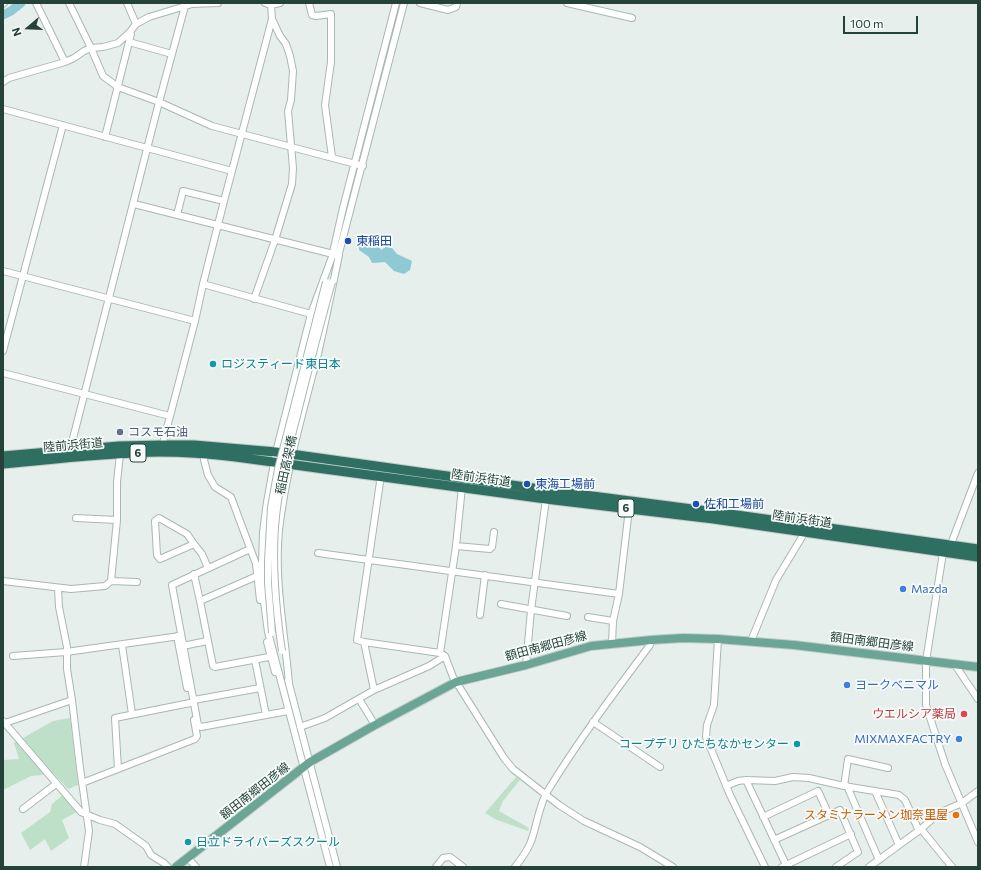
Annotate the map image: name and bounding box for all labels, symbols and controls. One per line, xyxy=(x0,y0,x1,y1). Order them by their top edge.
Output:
north arrow xyxy=(8,8,48,48)
scale bar xyxy=(845,8,920,34)
text: 100 m xyxy=(850,16,884,30)
text: N xyxy=(9,26,24,38)
place label: 東稲田 xyxy=(356,234,392,248)
marker: 東稲田 xyxy=(343,236,353,246)
place label: ロジスティード東日本 xyxy=(221,357,341,371)
marker: ロジスティード東日本 xyxy=(208,359,218,369)
place label: コスモ石油 xyxy=(128,425,188,439)
marker: コスモ石油 xyxy=(115,427,125,437)
street label: 稲田高架橋 xyxy=(273,434,299,496)
street label: 陸前浜街道 xyxy=(42,435,104,455)
road number: 6 xyxy=(130,444,146,462)
street label: 陸前浜街道 xyxy=(450,467,512,489)
place label: 東海工場前 xyxy=(535,477,595,491)
marker: 東海工場前 xyxy=(522,479,532,489)
place label: 佐和工場前 xyxy=(704,497,764,511)
road number: 6 xyxy=(618,499,634,517)
marker: 佐和工場前 xyxy=(691,499,701,509)
street label: 陸前浜街道 xyxy=(771,508,833,530)
place label: Mazda xyxy=(911,582,948,596)
marker: Mazda xyxy=(898,584,908,594)
street label: 額田南郷田彦線 xyxy=(504,628,588,664)
street label: 額田南郷田彦線 xyxy=(829,630,915,654)
place label: ヨークベニマル xyxy=(855,678,939,692)
marker: ヨークベニマル xyxy=(842,680,852,690)
place label: ウエルシア薬局 xyxy=(872,707,956,721)
marker: ウエルシア薬局 xyxy=(959,709,969,719)
place label: MIXMAXFACTRY xyxy=(854,732,951,746)
marker: MIXMAXFACTRY xyxy=(954,734,964,744)
place label: コープデリ ひたちなかセンター xyxy=(619,737,789,751)
marker: コープデリ ひたちなかセンター xyxy=(792,739,802,749)
street label: 額田南郷田彦線 xyxy=(217,759,293,823)
place label: スタミナラーメン珈奈里屋 xyxy=(804,808,948,822)
marker: スタミナラーメン珈奈里屋 xyxy=(951,810,961,820)
place label: 日立ドライバーズスクール xyxy=(196,835,340,849)
marker: 日立ドライバーズスクール xyxy=(183,837,193,847)

